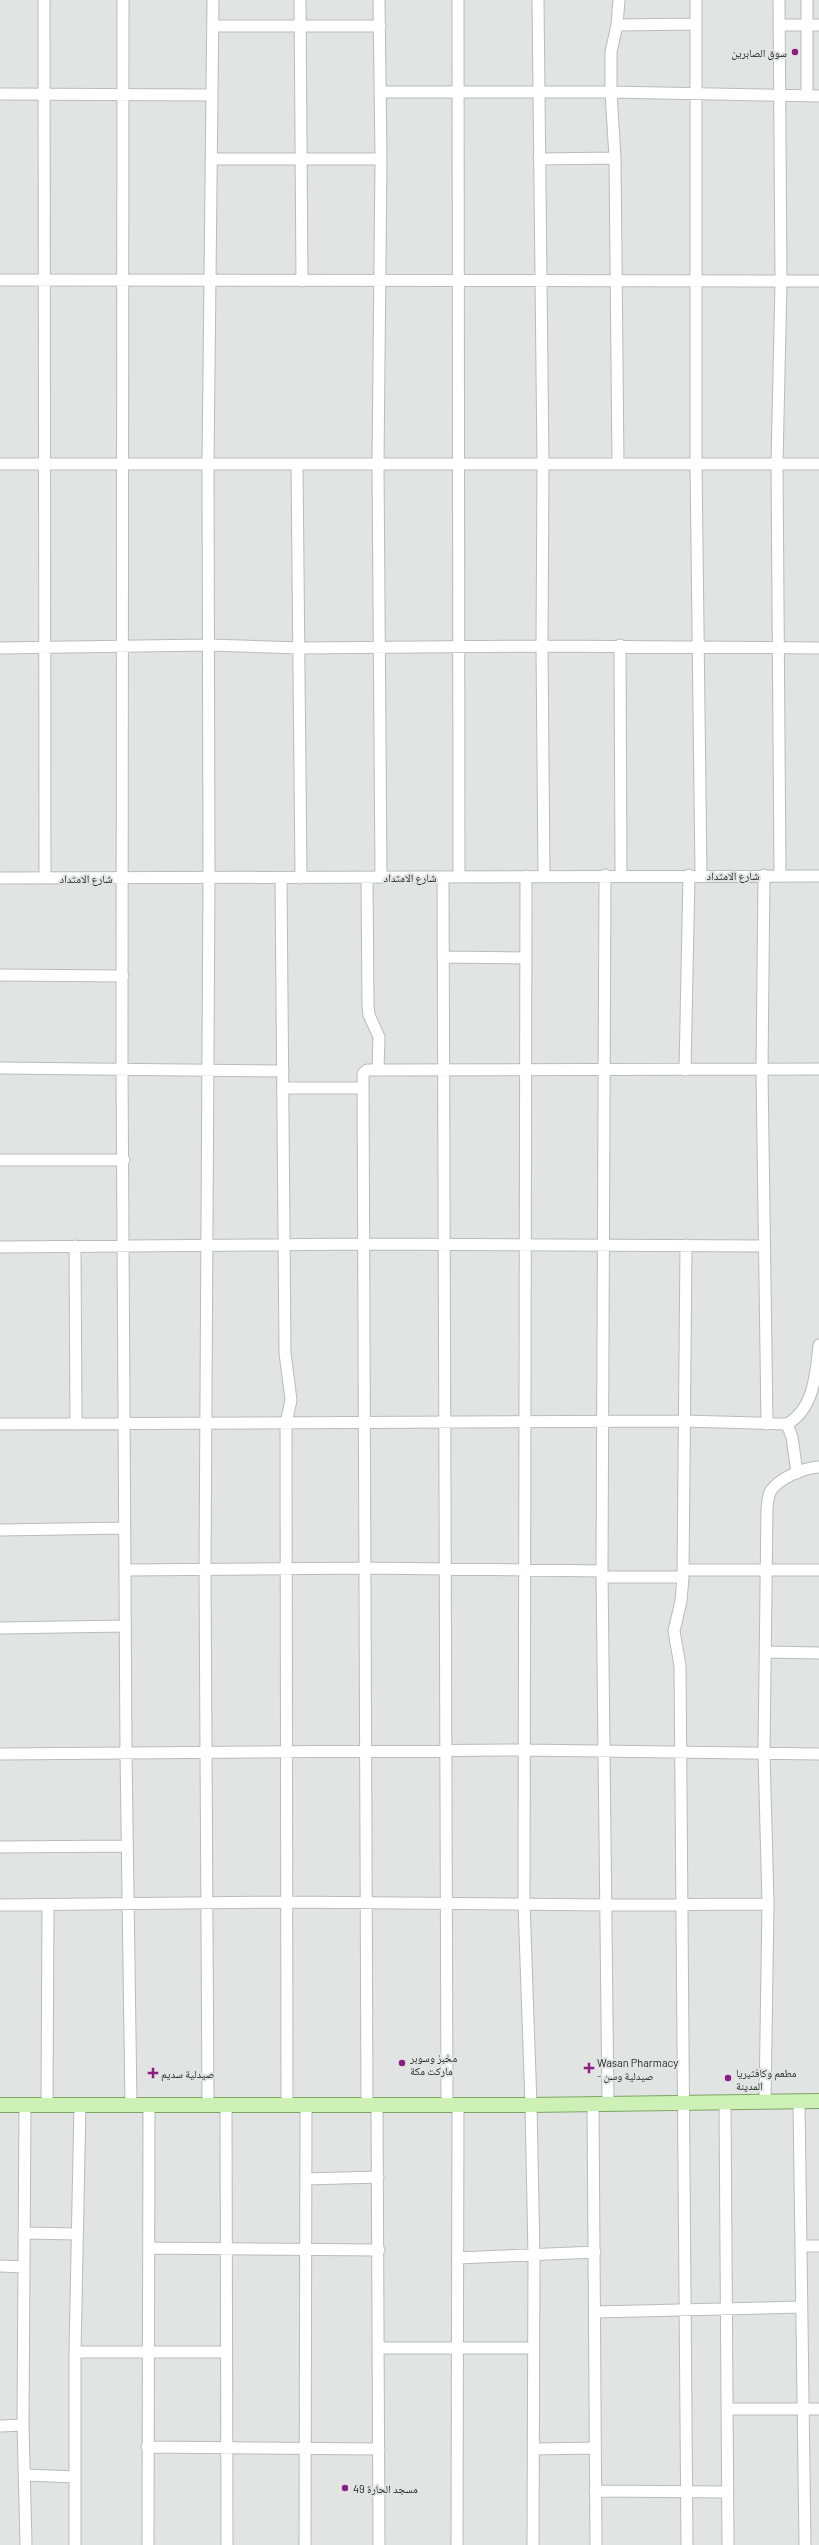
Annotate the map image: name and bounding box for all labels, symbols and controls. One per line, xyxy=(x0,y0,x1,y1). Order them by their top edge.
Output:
place label: سوق الصابرين xyxy=(731,46,787,60)
marker: سوق الصابرين xyxy=(790,47,800,57)
street label: شارع الامتداد xyxy=(707,869,759,883)
street label: شارع الامتداد xyxy=(384,871,436,885)
street label: شارع الامتداد xyxy=(60,872,112,886)
place label: مخبز وسوبر ماركت مكة xyxy=(409,2051,457,2077)
place label: Wasan Pharmacy - صيدلية وسن xyxy=(597,2056,678,2083)
marker: مخبز وسوبر ماركت مكة xyxy=(397,2058,407,2068)
marker: Wasan Pharmacy - صيدلية وسن xyxy=(584,2063,594,2073)
place label: مطعم وكافتيريا المدينة xyxy=(736,2066,797,2092)
place label: صيدلية سديم xyxy=(161,2067,214,2082)
marker: صيدلية سديم xyxy=(148,2068,158,2078)
marker: مطعم وكافتيريا المدينة xyxy=(723,2073,733,2083)
place label: مسجد الحارة 49 xyxy=(353,2482,418,2495)
marker: مسجد الحارة 49 xyxy=(340,2483,350,2493)

